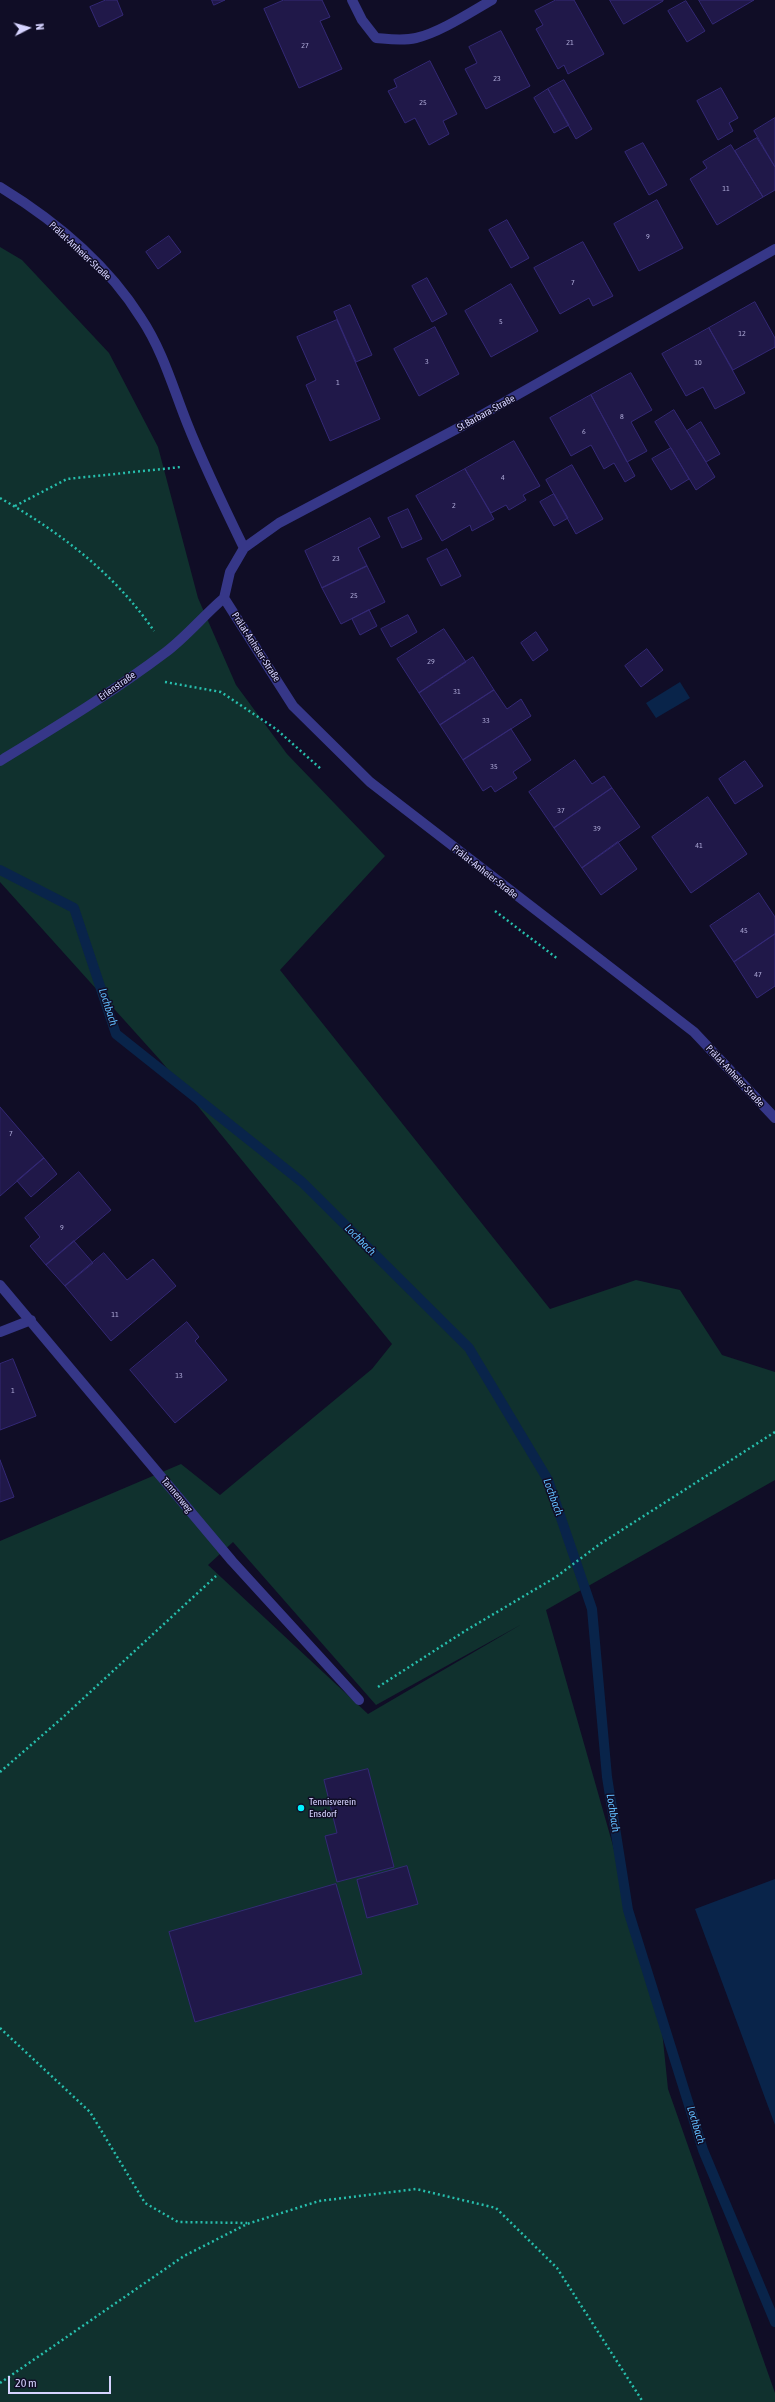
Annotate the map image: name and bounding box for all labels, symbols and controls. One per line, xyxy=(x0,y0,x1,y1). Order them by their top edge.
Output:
north arrow xyxy=(8,8,48,48)
text: N xyxy=(34,23,46,31)
house number: 21 xyxy=(566,37,574,47)
house number: 27 xyxy=(301,40,309,50)
house number: 23 xyxy=(493,73,501,83)
house number: 25 xyxy=(419,97,427,107)
house number: 11 xyxy=(722,183,730,193)
street label: Prälat-Anheier-Straße xyxy=(47,219,113,283)
house number: 9 xyxy=(646,231,650,241)
house number: 7 xyxy=(571,277,575,287)
house number: 5 xyxy=(499,316,503,326)
house number: 12 xyxy=(738,328,746,338)
house number: 3 xyxy=(425,356,429,366)
house number: 10 xyxy=(694,357,702,367)
house number: 1 xyxy=(336,377,340,387)
street label: St.Barbara-Straße xyxy=(455,392,517,434)
house number: 8 xyxy=(620,411,624,421)
house number: 6 xyxy=(582,426,586,436)
house number: 4 xyxy=(501,472,505,482)
house number: 2 xyxy=(452,500,456,510)
house number: 23 xyxy=(332,553,340,563)
house number: 25 xyxy=(350,590,358,600)
street label: Prälat-Anheier-Straße xyxy=(229,610,283,684)
house number: 29 xyxy=(427,656,435,666)
street label: Erlenstraße xyxy=(96,669,138,703)
house number: 31 xyxy=(453,686,461,696)
house number: 33 xyxy=(482,715,490,725)
house number: 35 xyxy=(490,761,498,771)
house number: 37 xyxy=(557,805,565,815)
house number: 39 xyxy=(593,823,601,833)
house number: 41 xyxy=(695,840,703,850)
street label: Prälat-Anheier-Straße xyxy=(450,843,520,901)
house number: 45 xyxy=(740,925,748,935)
house number: 47 xyxy=(754,969,762,979)
water label: Lochbach xyxy=(96,987,120,1027)
street label: Prälat-Anheier-Straße xyxy=(703,1043,767,1109)
house number: 7 xyxy=(9,1128,13,1138)
house number: 9 xyxy=(60,1222,64,1232)
water label: Lochbach xyxy=(342,1222,378,1258)
house number: 11 xyxy=(111,1309,119,1319)
house number: 13 xyxy=(175,1370,183,1380)
house number: 1 xyxy=(11,1385,15,1395)
street label: Tannenweg xyxy=(159,1475,195,1515)
water label: Lochbach xyxy=(540,1477,566,1517)
water label: Lochbach xyxy=(603,1793,623,1833)
place label: Tennisverein Ensdorf xyxy=(309,1796,356,1820)
marker: Tennisverein Ensdorf xyxy=(296,1803,306,1813)
water label: Lochbach xyxy=(684,2105,708,2145)
scale bar xyxy=(10,2368,113,2394)
text: 20 m xyxy=(15,2376,37,2390)

